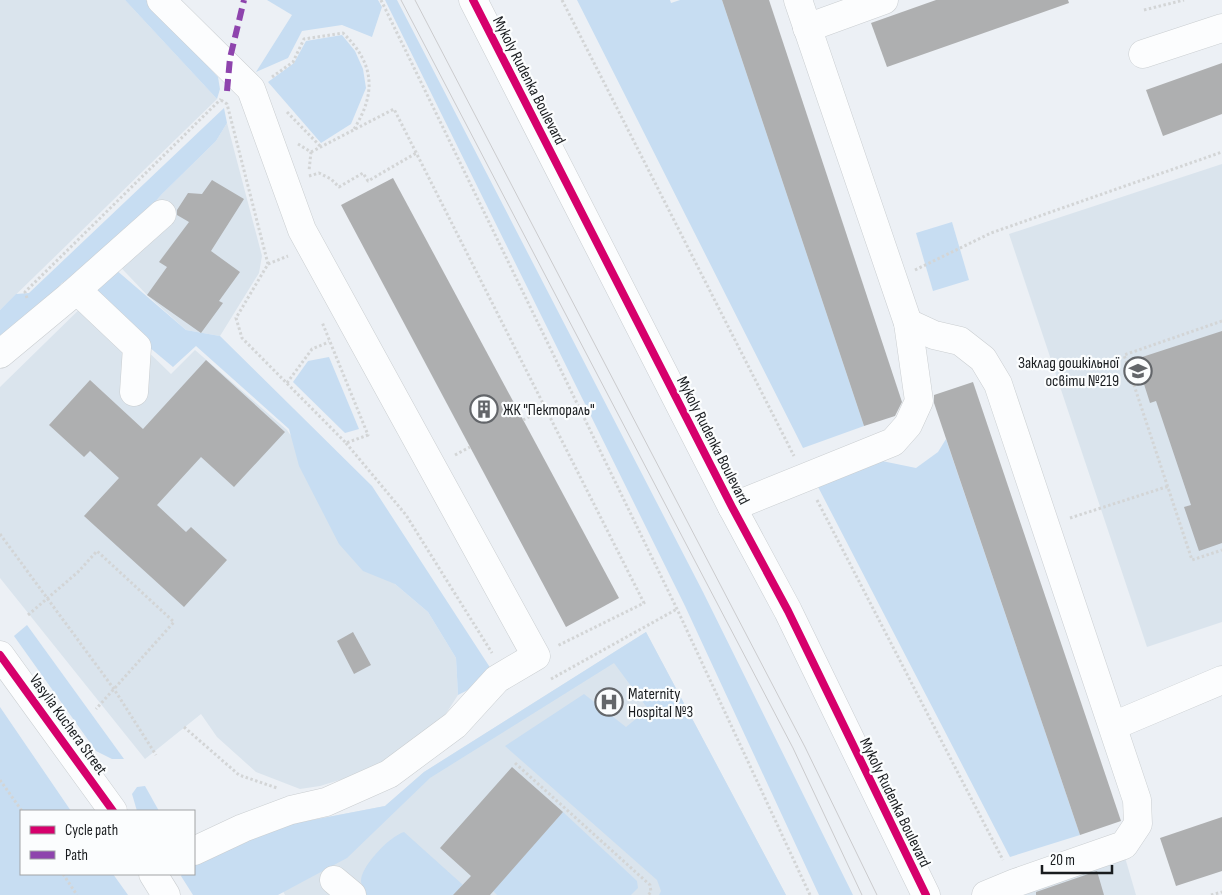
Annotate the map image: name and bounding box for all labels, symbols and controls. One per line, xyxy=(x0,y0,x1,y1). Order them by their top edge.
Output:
street label: Mykoly Rudenka Boulevard xyxy=(488,13,569,148)
place label: Заклад дошкільної освіти №219 xyxy=(1018,354,1120,391)
school or university icon: Заклад дошкільної освіти №219 xyxy=(1123,356,1153,386)
street label: Mykoly Rudenka Boulevard xyxy=(672,373,753,508)
building icon: ЖК "Пектораль" xyxy=(469,394,499,424)
place label: ЖК "Пектораль" xyxy=(503,401,595,420)
street label: Vasylia Kuchera Street xyxy=(25,671,111,779)
place label: Maternity Hospital №3 xyxy=(628,685,693,722)
hospital icon: Maternity Hospital №3 xyxy=(594,687,624,717)
street label: Mykoly Rudenka Boulevard xyxy=(855,735,934,870)
legend xyxy=(20,810,195,875)
text: Cycle path xyxy=(65,821,118,840)
scale bar xyxy=(1042,842,1112,874)
text: Path xyxy=(65,846,88,865)
text: 20 m xyxy=(1050,851,1075,870)

